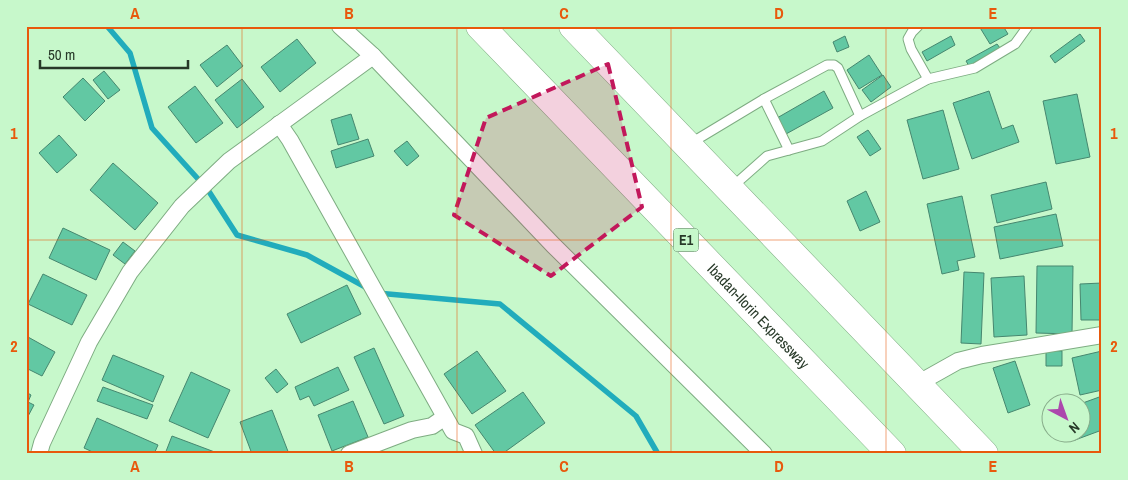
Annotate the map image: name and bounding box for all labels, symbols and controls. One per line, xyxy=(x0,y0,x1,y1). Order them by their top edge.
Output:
text: A xyxy=(130,2,140,24)
text: B xyxy=(344,2,354,24)
text: C xyxy=(559,2,569,24)
text: D xyxy=(774,2,784,24)
text: E xyxy=(989,2,998,24)
scale bar xyxy=(40,38,188,70)
text: 50 m xyxy=(48,44,75,65)
text: 1 xyxy=(10,122,18,144)
text: 1 xyxy=(1110,122,1118,144)
road number: E1 xyxy=(674,228,698,252)
street label: Ibadan-Ilorin Expressway xyxy=(703,258,815,374)
text: 2 xyxy=(10,335,18,357)
text: 2 xyxy=(1110,335,1118,357)
north arrow xyxy=(1040,392,1090,442)
text: N xyxy=(1065,418,1084,437)
text: A xyxy=(130,455,140,477)
text: B xyxy=(344,455,354,477)
text: C xyxy=(559,455,569,477)
text: D xyxy=(774,455,784,477)
text: E xyxy=(989,455,998,477)

